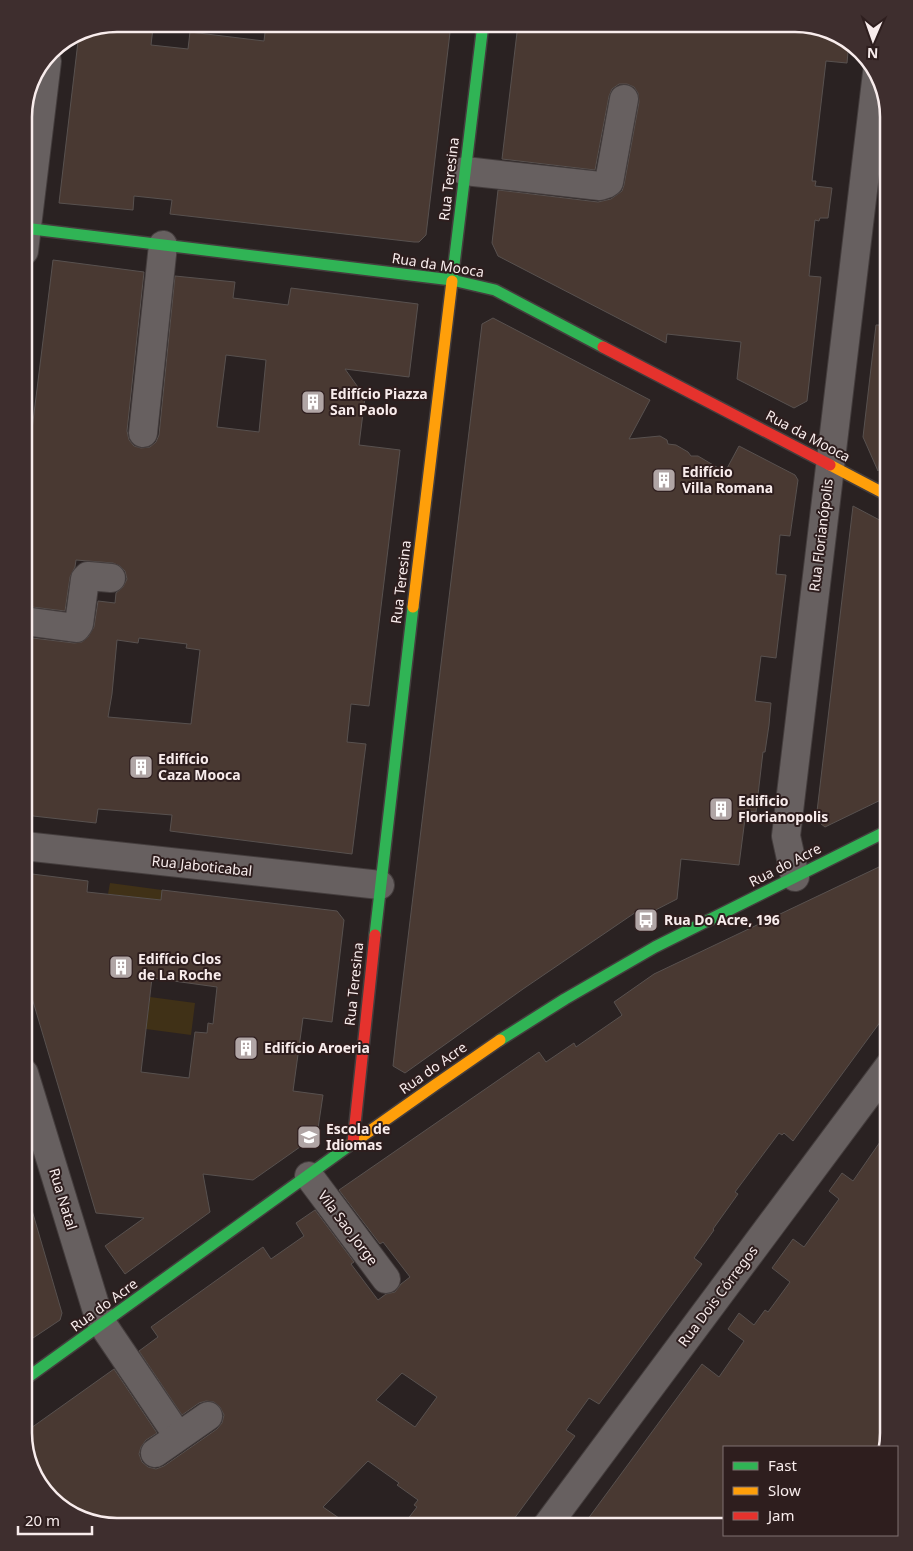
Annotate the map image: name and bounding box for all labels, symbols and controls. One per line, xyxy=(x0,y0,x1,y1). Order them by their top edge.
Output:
north arrow xyxy=(848,15,898,65)
text: N xyxy=(867,44,879,63)
street label: Rua Teresina xyxy=(434,136,463,222)
street label: Rua da Mooca xyxy=(391,248,486,281)
place label: Edifício Piazza San Paolo xyxy=(330,384,428,419)
building icon: Edifício Piazza San Paolo xyxy=(300,389,326,415)
street label: Rua da Mooca xyxy=(763,405,854,466)
place label: Edifício Villa Romana xyxy=(682,462,773,497)
building icon: Edifício Villa Romana xyxy=(651,467,677,493)
street label: Rua Florianópolis xyxy=(804,477,837,592)
street label: Rua Teresina xyxy=(386,539,415,625)
place label: Edifício Caza Mooca xyxy=(158,749,241,784)
building icon: Edifício Caza Mooca xyxy=(128,754,154,780)
place label: Edificio Florianopolis xyxy=(738,791,828,826)
building icon: Edificio Florianopolis xyxy=(708,796,734,822)
street label: Rua do Acre xyxy=(745,838,824,891)
street label: Rua Jaboticabal xyxy=(151,851,253,880)
bus stop icon: Rua Do Acre, 196 xyxy=(633,907,659,933)
place label: Rua Do Acre, 196 xyxy=(664,910,780,929)
street label: Rua Teresina xyxy=(340,941,367,1027)
place label: Edifício Clos de La Roche xyxy=(138,949,221,984)
building icon: Edifício Clos de La Roche xyxy=(108,954,134,980)
building icon: Edifício Aroeria xyxy=(233,1035,259,1061)
street label: Rua do Acre xyxy=(395,1037,470,1098)
place label: Edifício Aroeria xyxy=(264,1038,370,1057)
place label: Escola de Idiomas xyxy=(326,1119,390,1154)
school or university icon: Escola de Idiomas xyxy=(296,1124,322,1150)
street label: Rua Natal xyxy=(45,1166,82,1232)
street label: Vila Sao Jorge xyxy=(314,1186,383,1269)
street label: Rua Dois Córregos xyxy=(673,1241,762,1350)
street label: Rua do Acre xyxy=(66,1274,141,1335)
legend xyxy=(723,1446,898,1536)
text: Fast xyxy=(768,1455,797,1475)
text: Slow xyxy=(768,1480,801,1500)
scale bar xyxy=(18,1504,91,1536)
text: Jam xyxy=(766,1505,795,1525)
text: 20 m xyxy=(25,1510,60,1530)

